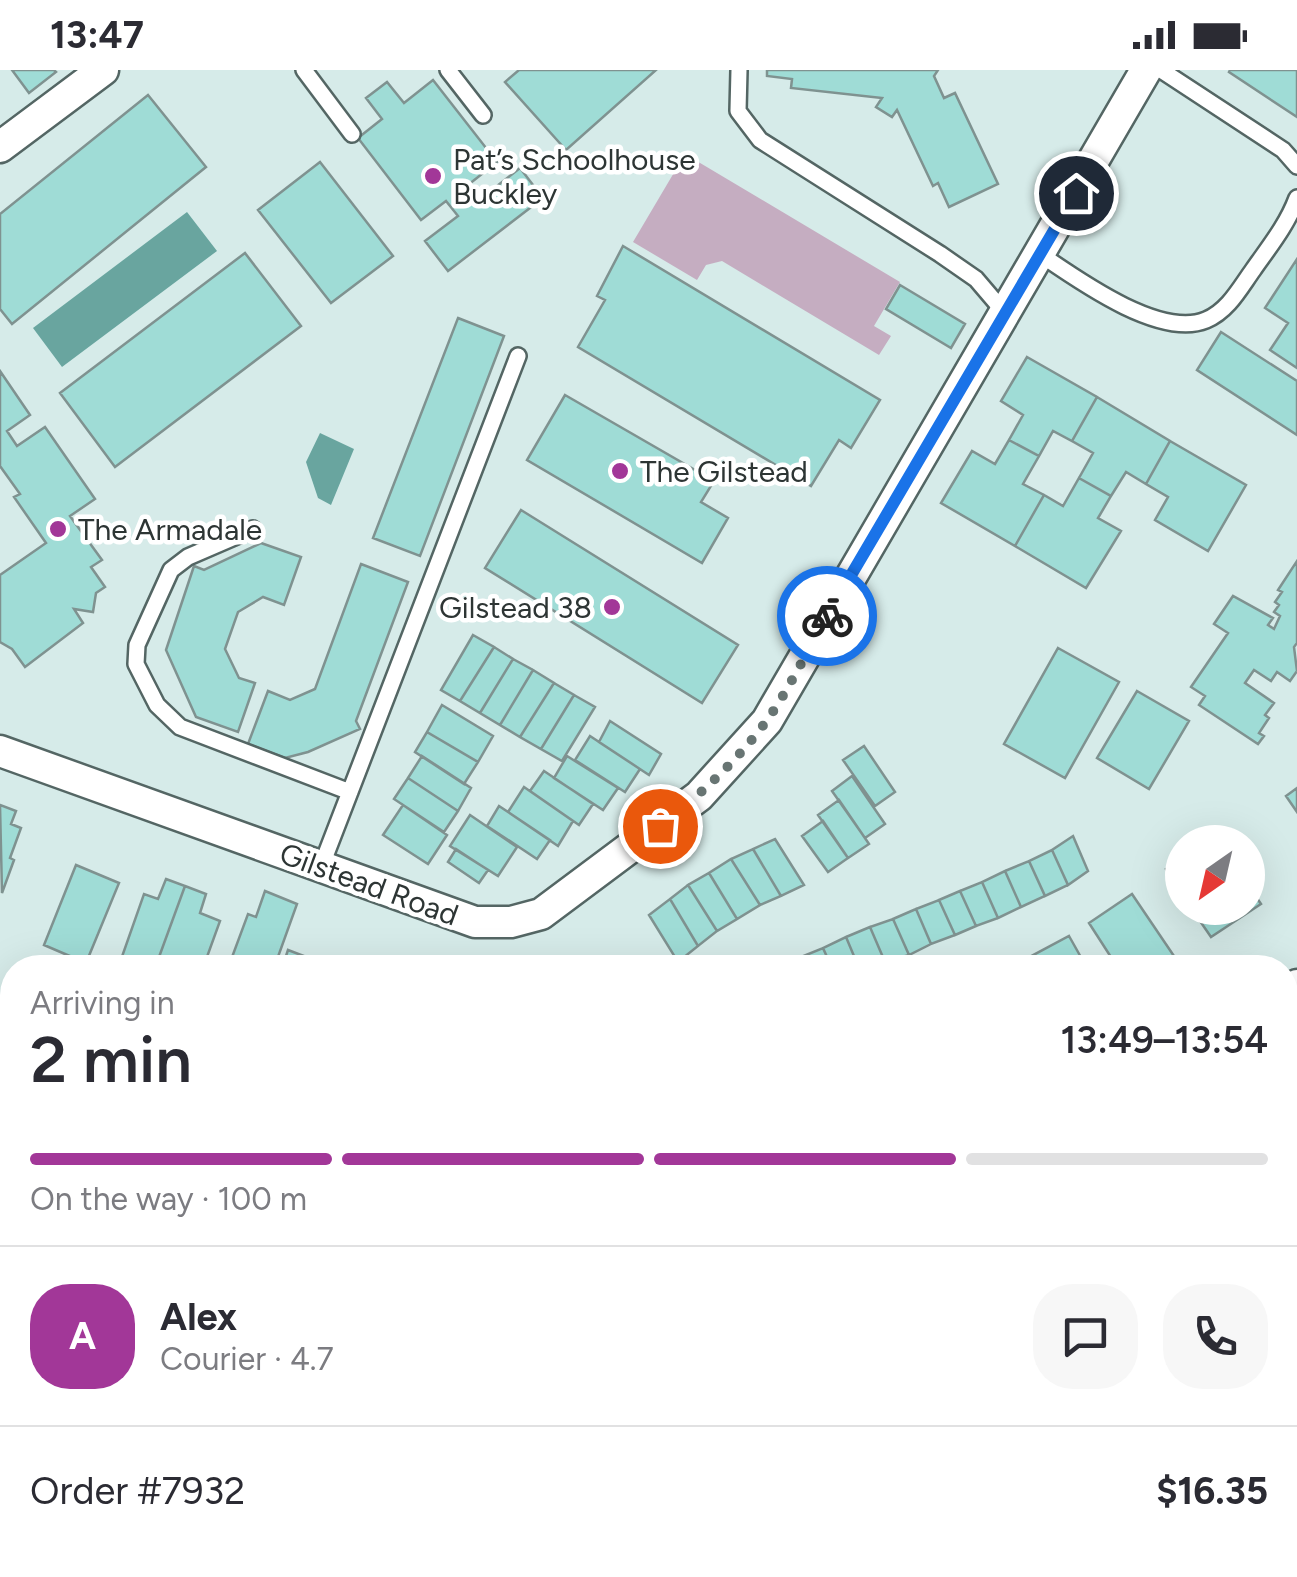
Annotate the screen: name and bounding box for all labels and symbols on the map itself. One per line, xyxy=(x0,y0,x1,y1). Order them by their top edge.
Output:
place label: Pat’s Schoolhouse Buckley xyxy=(453,141,696,212)
pin xyxy=(1034,151,1119,236)
marker: Pat’s Schoolhouse Buckley xyxy=(422,165,444,187)
place label: The Gilstead xyxy=(640,453,808,490)
marker: The Gilstead xyxy=(609,460,631,482)
place label: The Armadale xyxy=(78,511,262,548)
marker: The Armadale xyxy=(47,518,69,540)
courier xyxy=(777,566,877,666)
place label: Gilstead 38 xyxy=(439,589,592,626)
marker: Gilstead 38 xyxy=(601,596,623,618)
pin xyxy=(618,784,703,869)
north arrow xyxy=(1165,825,1265,925)
street label: Gilstead Road xyxy=(275,835,463,933)

